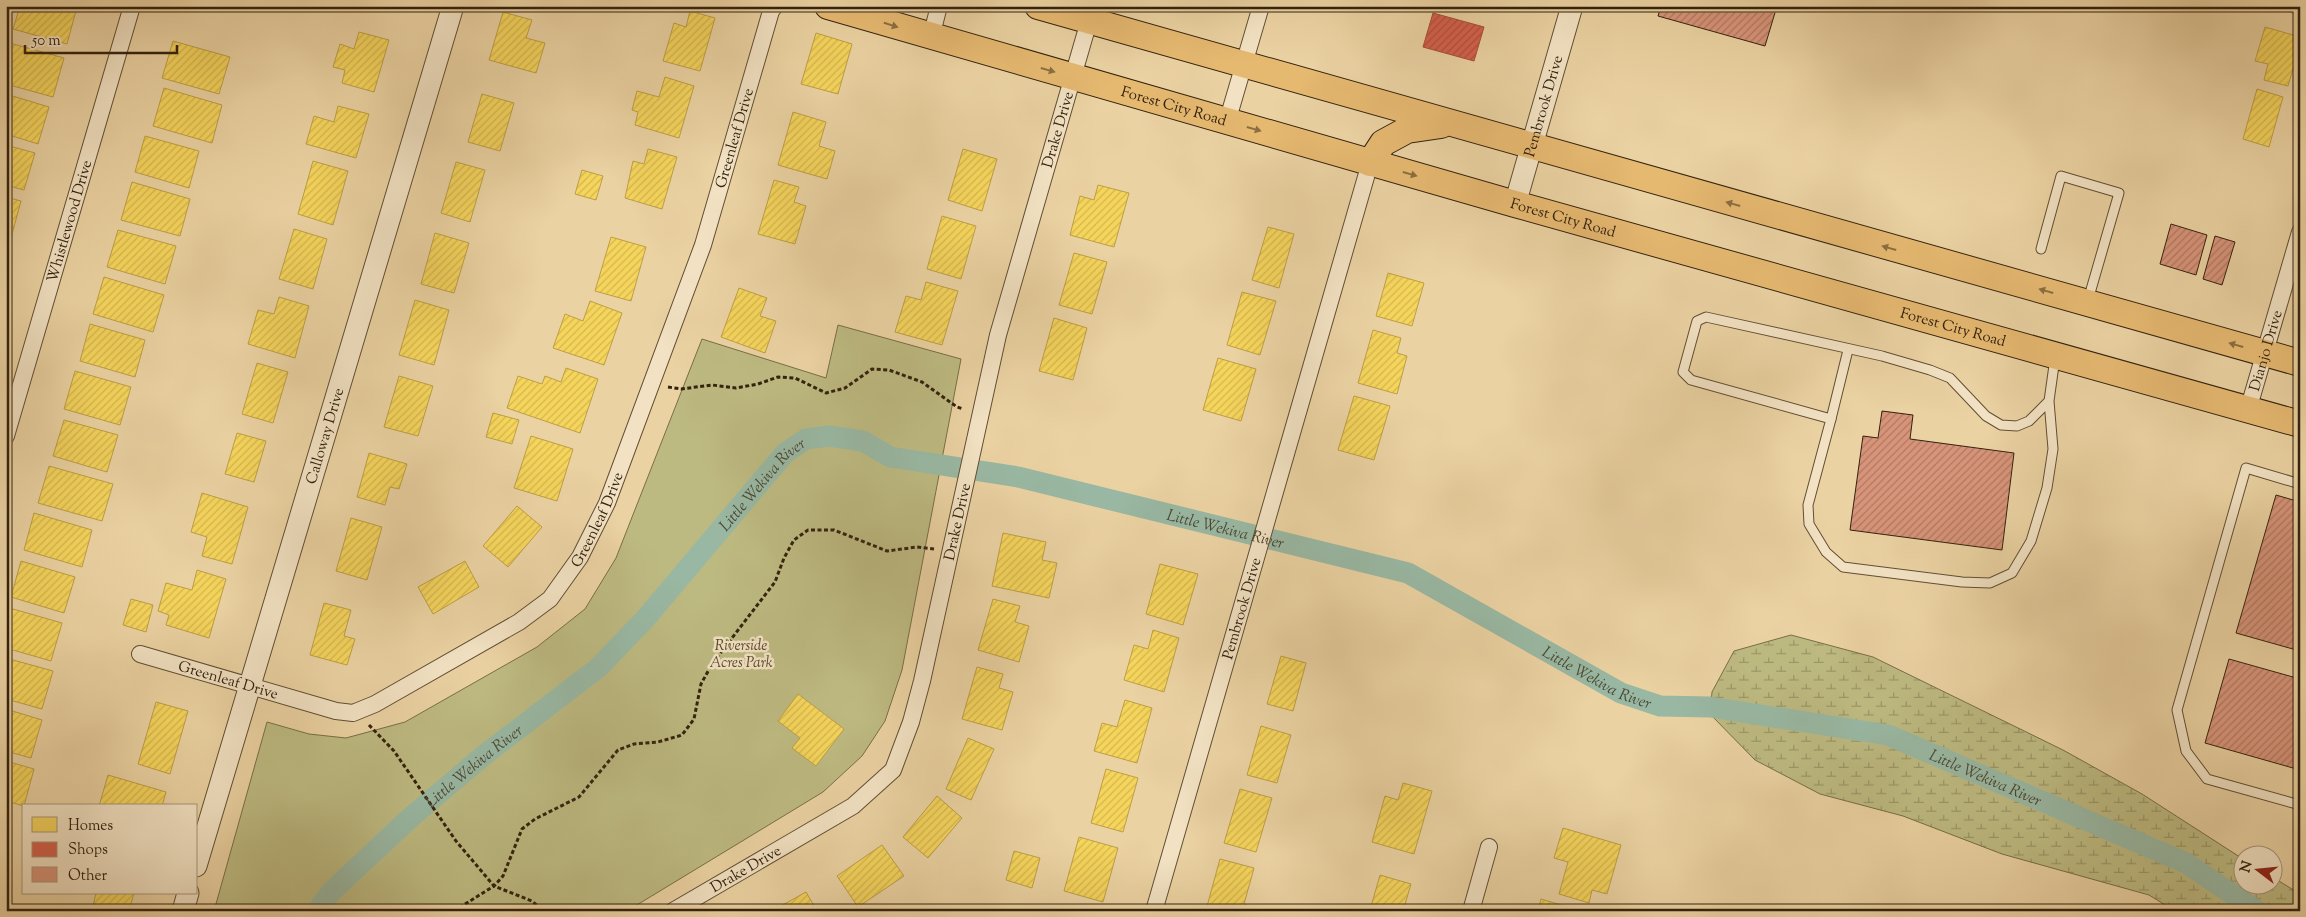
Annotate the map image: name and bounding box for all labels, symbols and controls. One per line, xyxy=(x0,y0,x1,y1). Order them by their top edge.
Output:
scale bar xyxy=(25,22,178,54)
one-way arrow xyxy=(884,22,899,30)
text: 50 m xyxy=(31,31,61,52)
street label: Pembrook Drive xyxy=(1520,53,1569,160)
one-way arrow xyxy=(1040,67,1055,75)
street label: Forest City Road xyxy=(1118,82,1229,132)
street label: Greenleaf Drive xyxy=(711,86,760,191)
street label: Drake Drive xyxy=(1038,89,1080,171)
one-way arrow xyxy=(1247,126,1262,134)
street label: Whistlewood Drive xyxy=(43,158,98,285)
one-way arrow xyxy=(1403,171,1418,179)
street label: Forest City Road xyxy=(1507,194,1619,244)
one-way arrow xyxy=(1725,199,1740,207)
one-way arrow xyxy=(1882,243,1897,251)
one-way arrow xyxy=(2038,287,2053,295)
street label: Forest City Road xyxy=(1897,303,2008,353)
street label: Dianjo Drive xyxy=(2245,308,2289,394)
one-way arrow xyxy=(2228,340,2243,348)
street label: Calloway Drive xyxy=(302,386,350,487)
water label: Little Wekiva River xyxy=(714,433,811,537)
street label: Greenleaf Drive xyxy=(567,470,630,573)
street label: Drake Drive xyxy=(940,481,977,563)
water label: Little Wekiva River xyxy=(1164,505,1287,556)
street label: Pembrook Drive xyxy=(1218,556,1267,662)
park label: Riverside Acres Park xyxy=(710,636,773,674)
water label: Little Wekiva River xyxy=(1537,642,1654,716)
street label: Greenleaf Drive xyxy=(175,657,280,706)
water label: Little Wekiva River xyxy=(421,720,529,814)
water label: Little Wekiva River xyxy=(1925,745,2045,814)
legend xyxy=(22,804,198,894)
text: Homes xyxy=(68,816,113,837)
text: Shops xyxy=(68,840,108,861)
street label: Drake Drive xyxy=(707,841,786,899)
north arrow xyxy=(2234,844,2284,894)
text: N xyxy=(2236,859,2259,875)
text: Other xyxy=(68,866,108,887)

